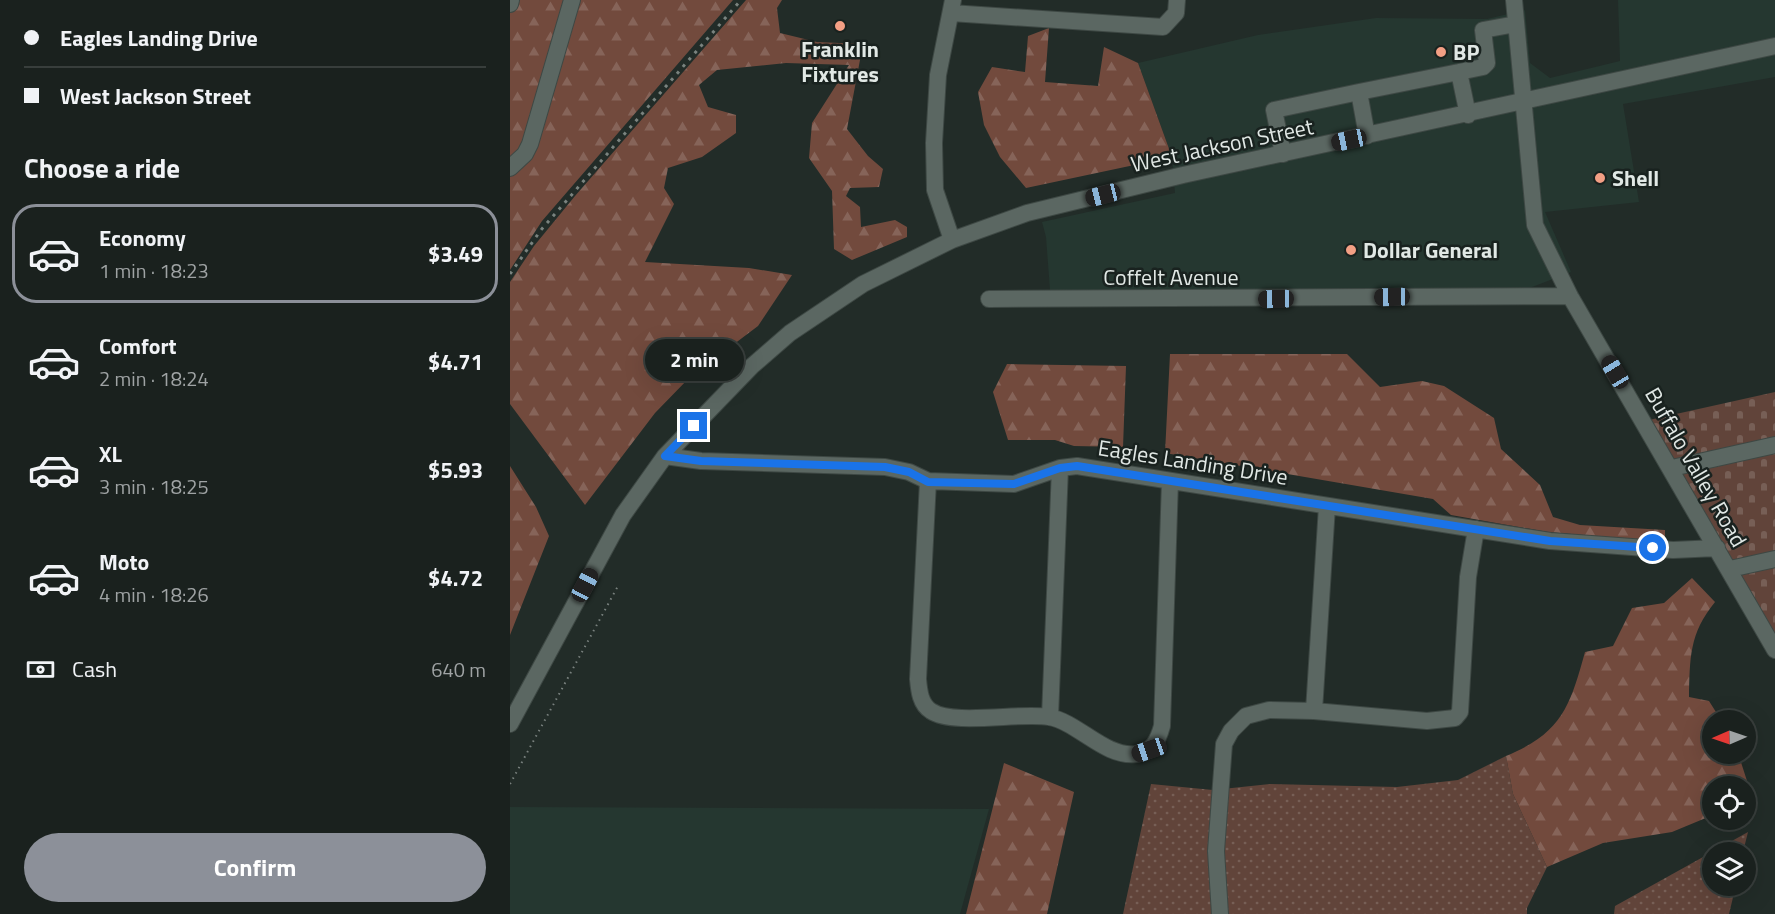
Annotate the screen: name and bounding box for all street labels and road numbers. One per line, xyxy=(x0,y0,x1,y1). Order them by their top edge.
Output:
street label: West Jackson Street xyxy=(1128,109,1317,181)
street label: Coffelt Avenue xyxy=(1103,260,1239,294)
street label: Buffalo Valley Road xyxy=(1636,381,1756,553)
street label: Eagles Landing Drive xyxy=(1096,430,1290,494)

